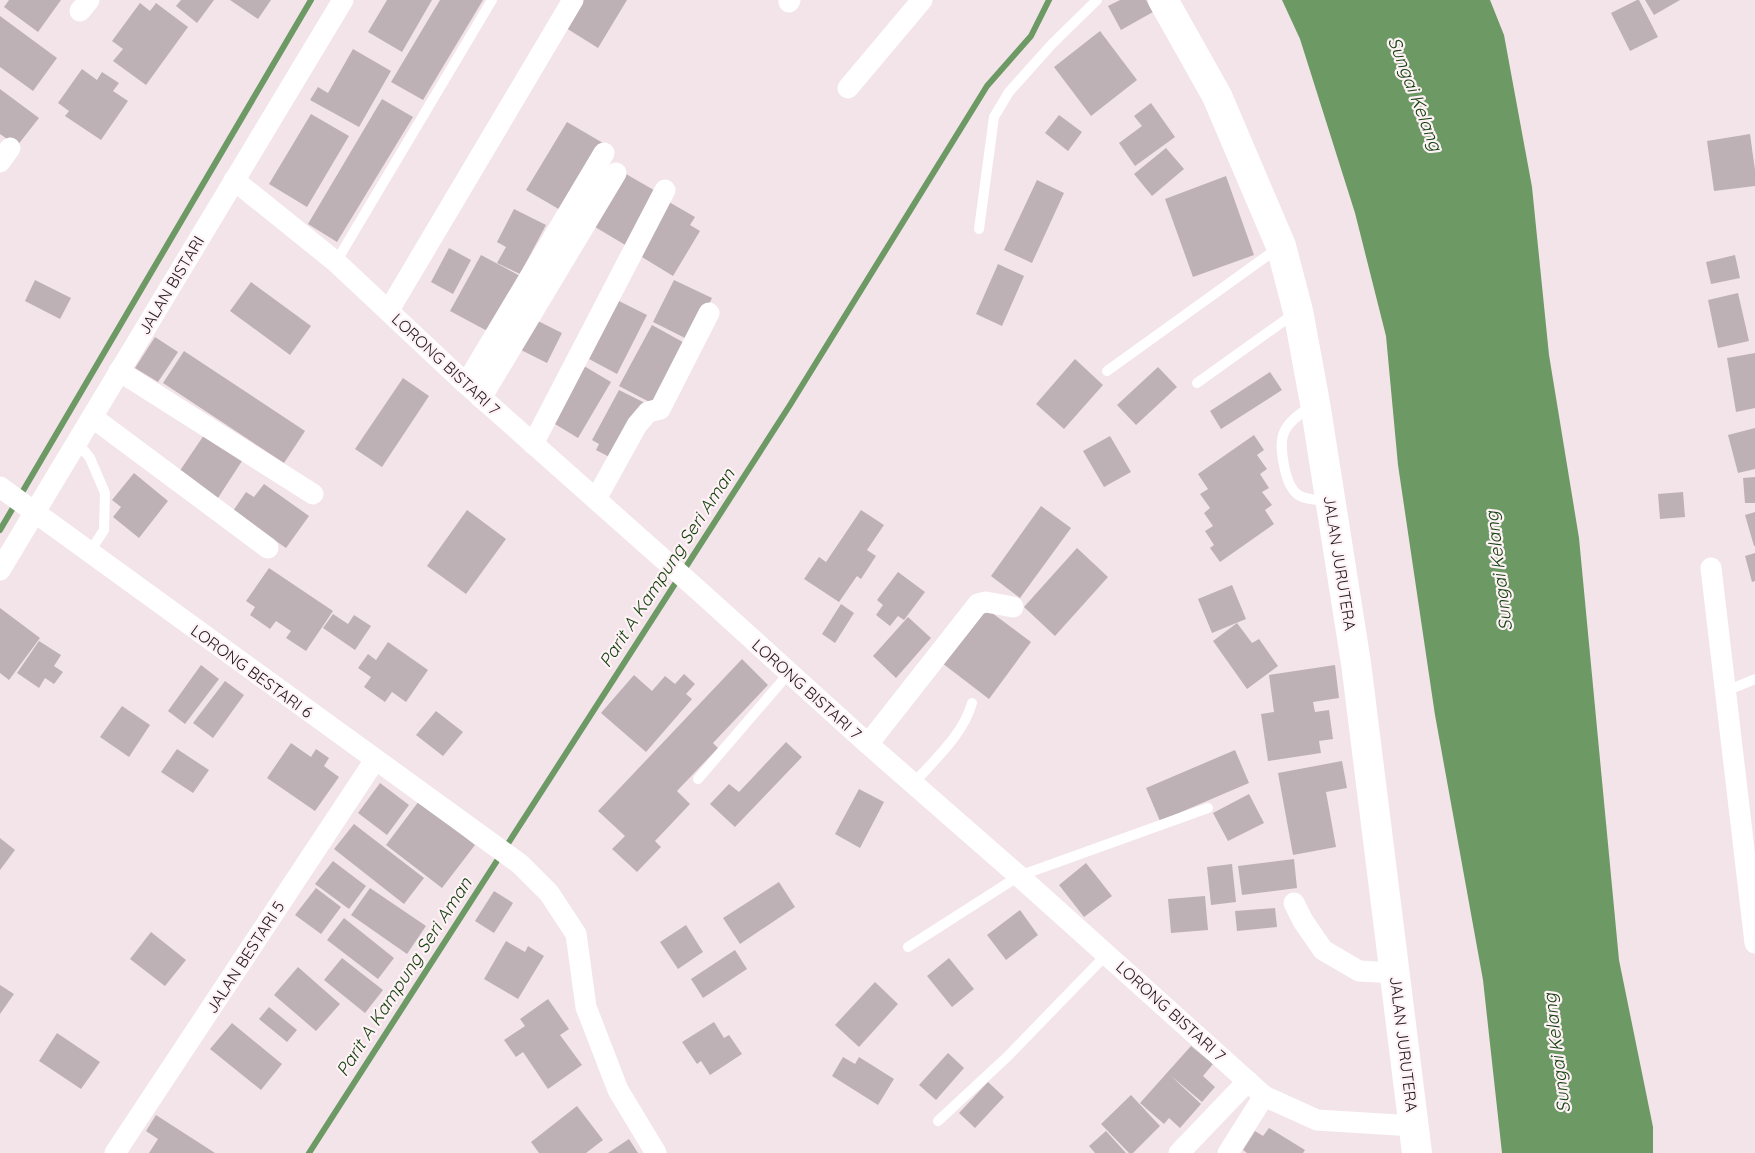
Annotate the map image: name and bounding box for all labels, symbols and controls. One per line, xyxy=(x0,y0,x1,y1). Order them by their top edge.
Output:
water label: Sungai Kelang xyxy=(1383,34,1448,156)
street label: JALAN BISTARI xyxy=(134,232,208,338)
street label: LORONG BISTARI 7 xyxy=(388,309,504,419)
water label: Parit A Kampung Seri Aman xyxy=(594,463,740,671)
street label: JALAN JURUTERA xyxy=(1319,494,1361,632)
water label: Sungai Kelang xyxy=(1480,508,1517,632)
street label: LORONG BESTARI 6 xyxy=(187,620,317,722)
street label: LORONG BISTARI 7 xyxy=(748,635,866,743)
water label: Parit A Kampung Seri Aman xyxy=(331,872,477,1080)
street label: JALAN BESTARI 5 xyxy=(201,897,289,1017)
street label: LORONG BISTARI 7 xyxy=(1112,957,1230,1065)
street label: JALAN JURUTERA xyxy=(1386,975,1422,1113)
water label: Sungai Kelang xyxy=(1538,990,1575,1114)

